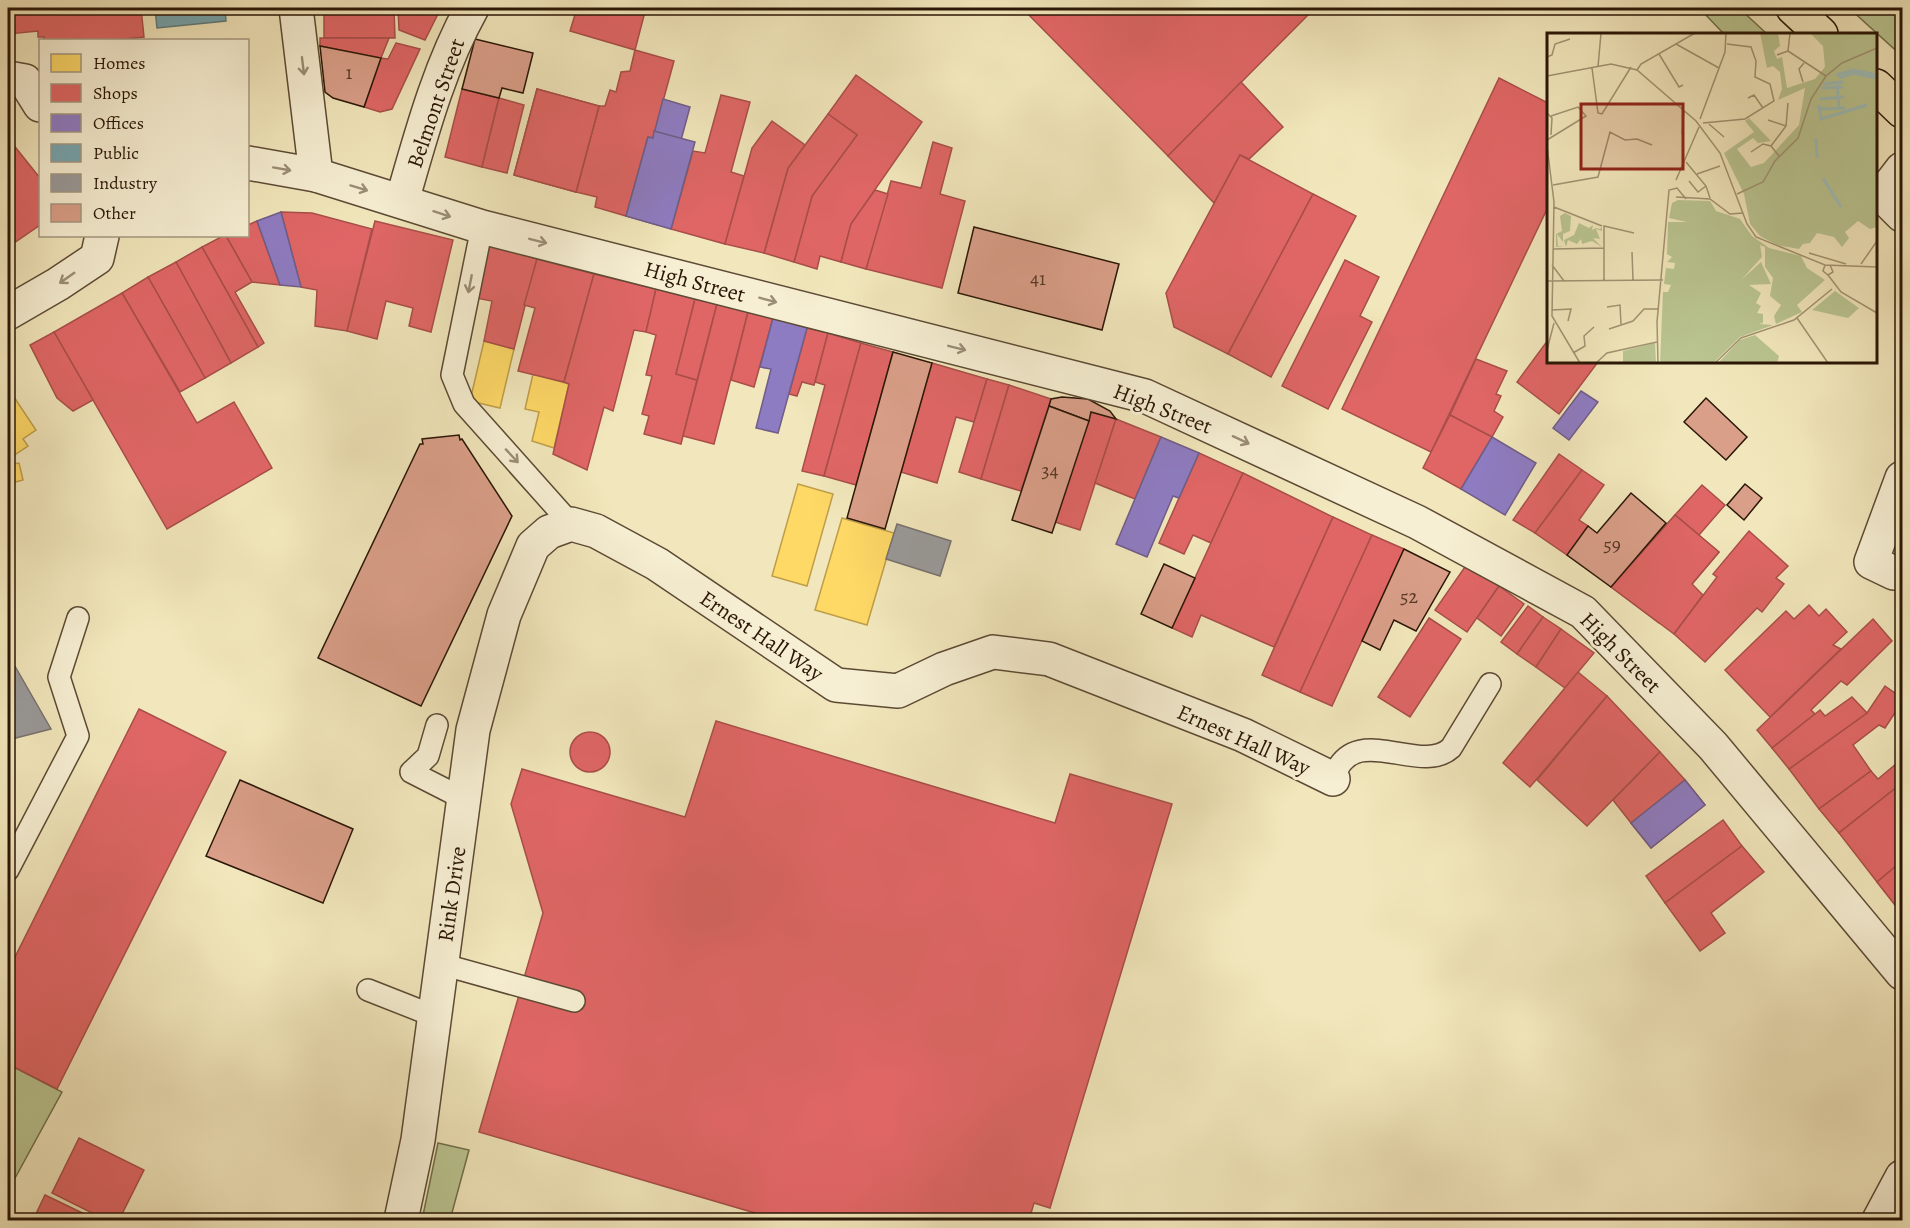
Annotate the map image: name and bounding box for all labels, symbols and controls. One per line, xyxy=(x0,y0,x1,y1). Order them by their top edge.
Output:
inset map xyxy=(1547,33,1877,363)
street label: Belmont Street xyxy=(400,35,472,172)
legend xyxy=(39,39,249,237)
text: Homes xyxy=(93,51,145,75)
one-way arrow xyxy=(297,55,308,75)
house number: 1 xyxy=(346,59,353,86)
text: Shops xyxy=(93,81,138,105)
text: Offices xyxy=(93,111,144,135)
text: Public xyxy=(93,141,139,165)
one-way arrow xyxy=(272,164,291,175)
text: Industry xyxy=(93,171,158,195)
one-way arrow xyxy=(349,183,368,194)
text: Other xyxy=(93,201,136,225)
one-way arrow xyxy=(432,209,451,220)
one-way arrow xyxy=(529,235,548,247)
street label: High Street xyxy=(641,254,749,310)
house number: 41 xyxy=(1030,265,1046,292)
one-way arrow xyxy=(60,272,76,284)
one-way arrow xyxy=(464,274,475,293)
one-way arrow xyxy=(758,295,777,307)
one-way arrow xyxy=(947,342,966,354)
street label: High Street xyxy=(1109,376,1216,442)
one-way arrow xyxy=(1232,435,1250,447)
one-way arrow xyxy=(505,448,519,463)
house number: 34 xyxy=(1041,457,1059,484)
house number: 59 xyxy=(1603,531,1621,558)
street label: Ernest Hall Way xyxy=(694,583,829,688)
house number: 52 xyxy=(1400,583,1419,610)
street label: High Street xyxy=(1573,605,1668,700)
street label: Ernest Hall Way xyxy=(1172,697,1315,783)
street label: Rink Drive xyxy=(430,844,474,944)

